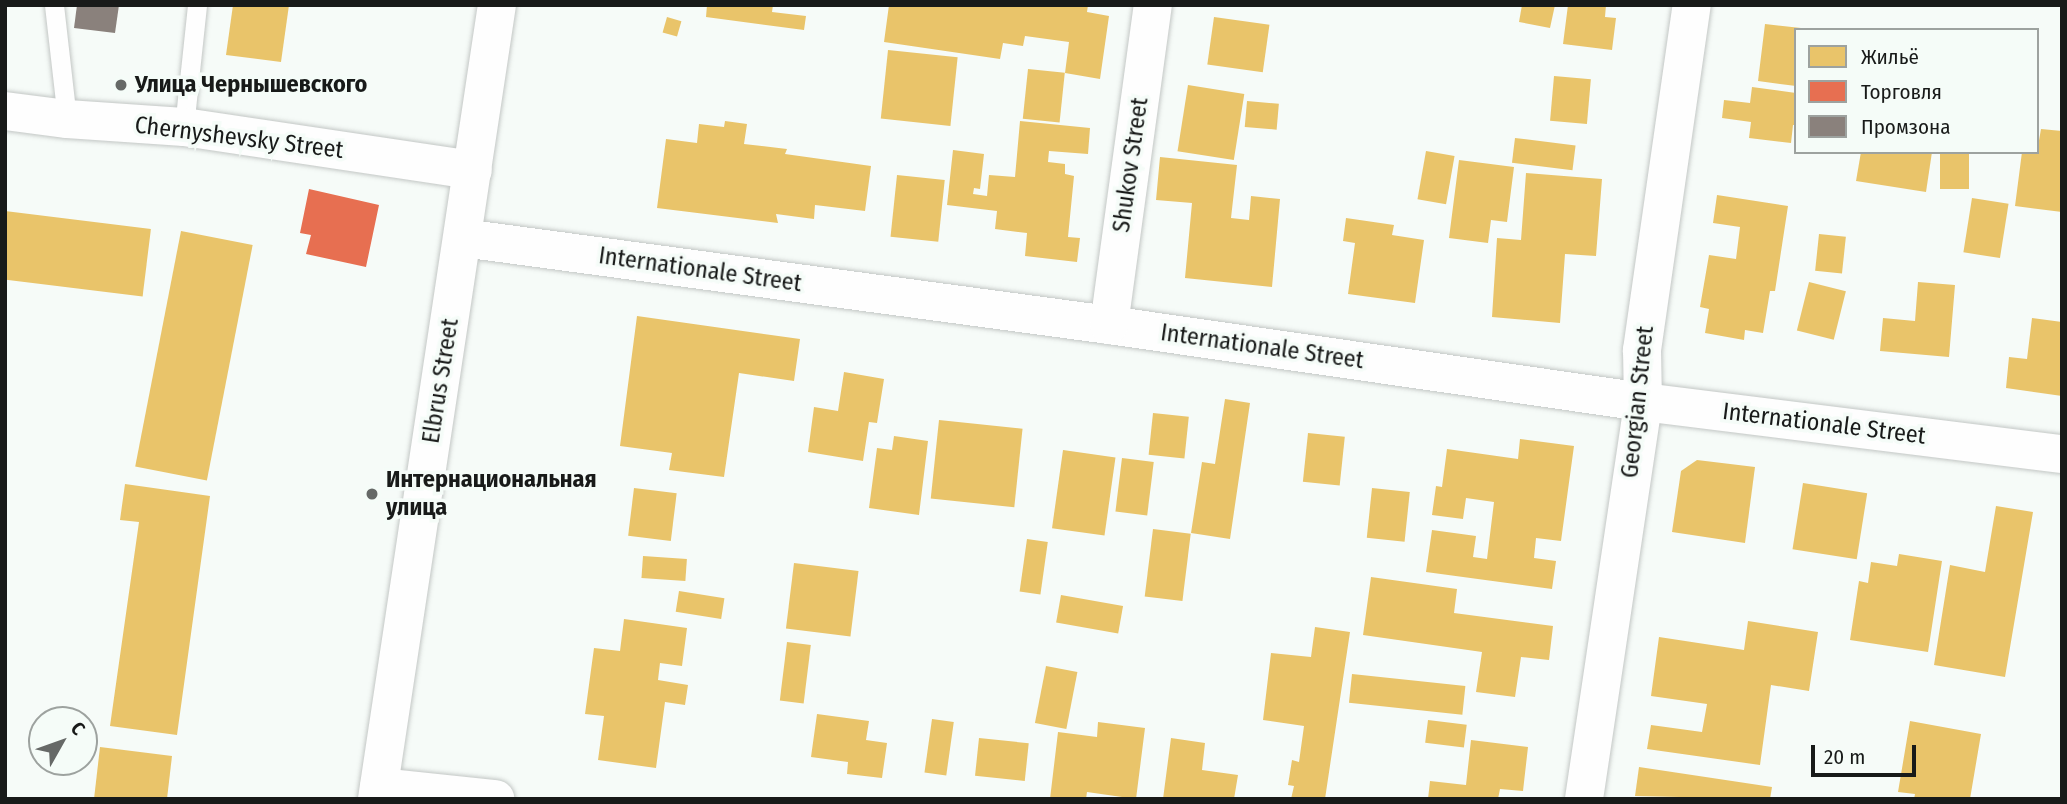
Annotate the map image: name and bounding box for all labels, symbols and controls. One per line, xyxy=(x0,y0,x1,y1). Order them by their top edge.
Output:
legend xyxy=(1794,28,2039,154)
text: Жильё xyxy=(1861,44,1919,70)
place label: Улица Чернышевского xyxy=(135,71,367,99)
marker: Улица Чернышевского xyxy=(113,77,129,93)
text: Торговля xyxy=(1861,79,1942,105)
street label: Shukov Street xyxy=(1107,96,1155,234)
street label: Chernyshevsky Street xyxy=(133,111,345,165)
text: Промзона xyxy=(1861,114,1950,140)
street label: Internationale Street xyxy=(597,242,803,298)
street label: Elbrus Street xyxy=(417,317,465,445)
street label: Internationale Street xyxy=(1159,319,1365,375)
street label: Georgian Street xyxy=(1616,325,1660,479)
street label: Internationale Street xyxy=(1721,397,1927,451)
place label: Интернациональная улица xyxy=(386,466,597,522)
marker: Интернациональная улица xyxy=(364,486,380,502)
north arrow xyxy=(28,706,98,776)
text: С xyxy=(66,717,90,740)
scale bar xyxy=(1815,730,1920,774)
text: 20 m xyxy=(1824,744,1865,770)

